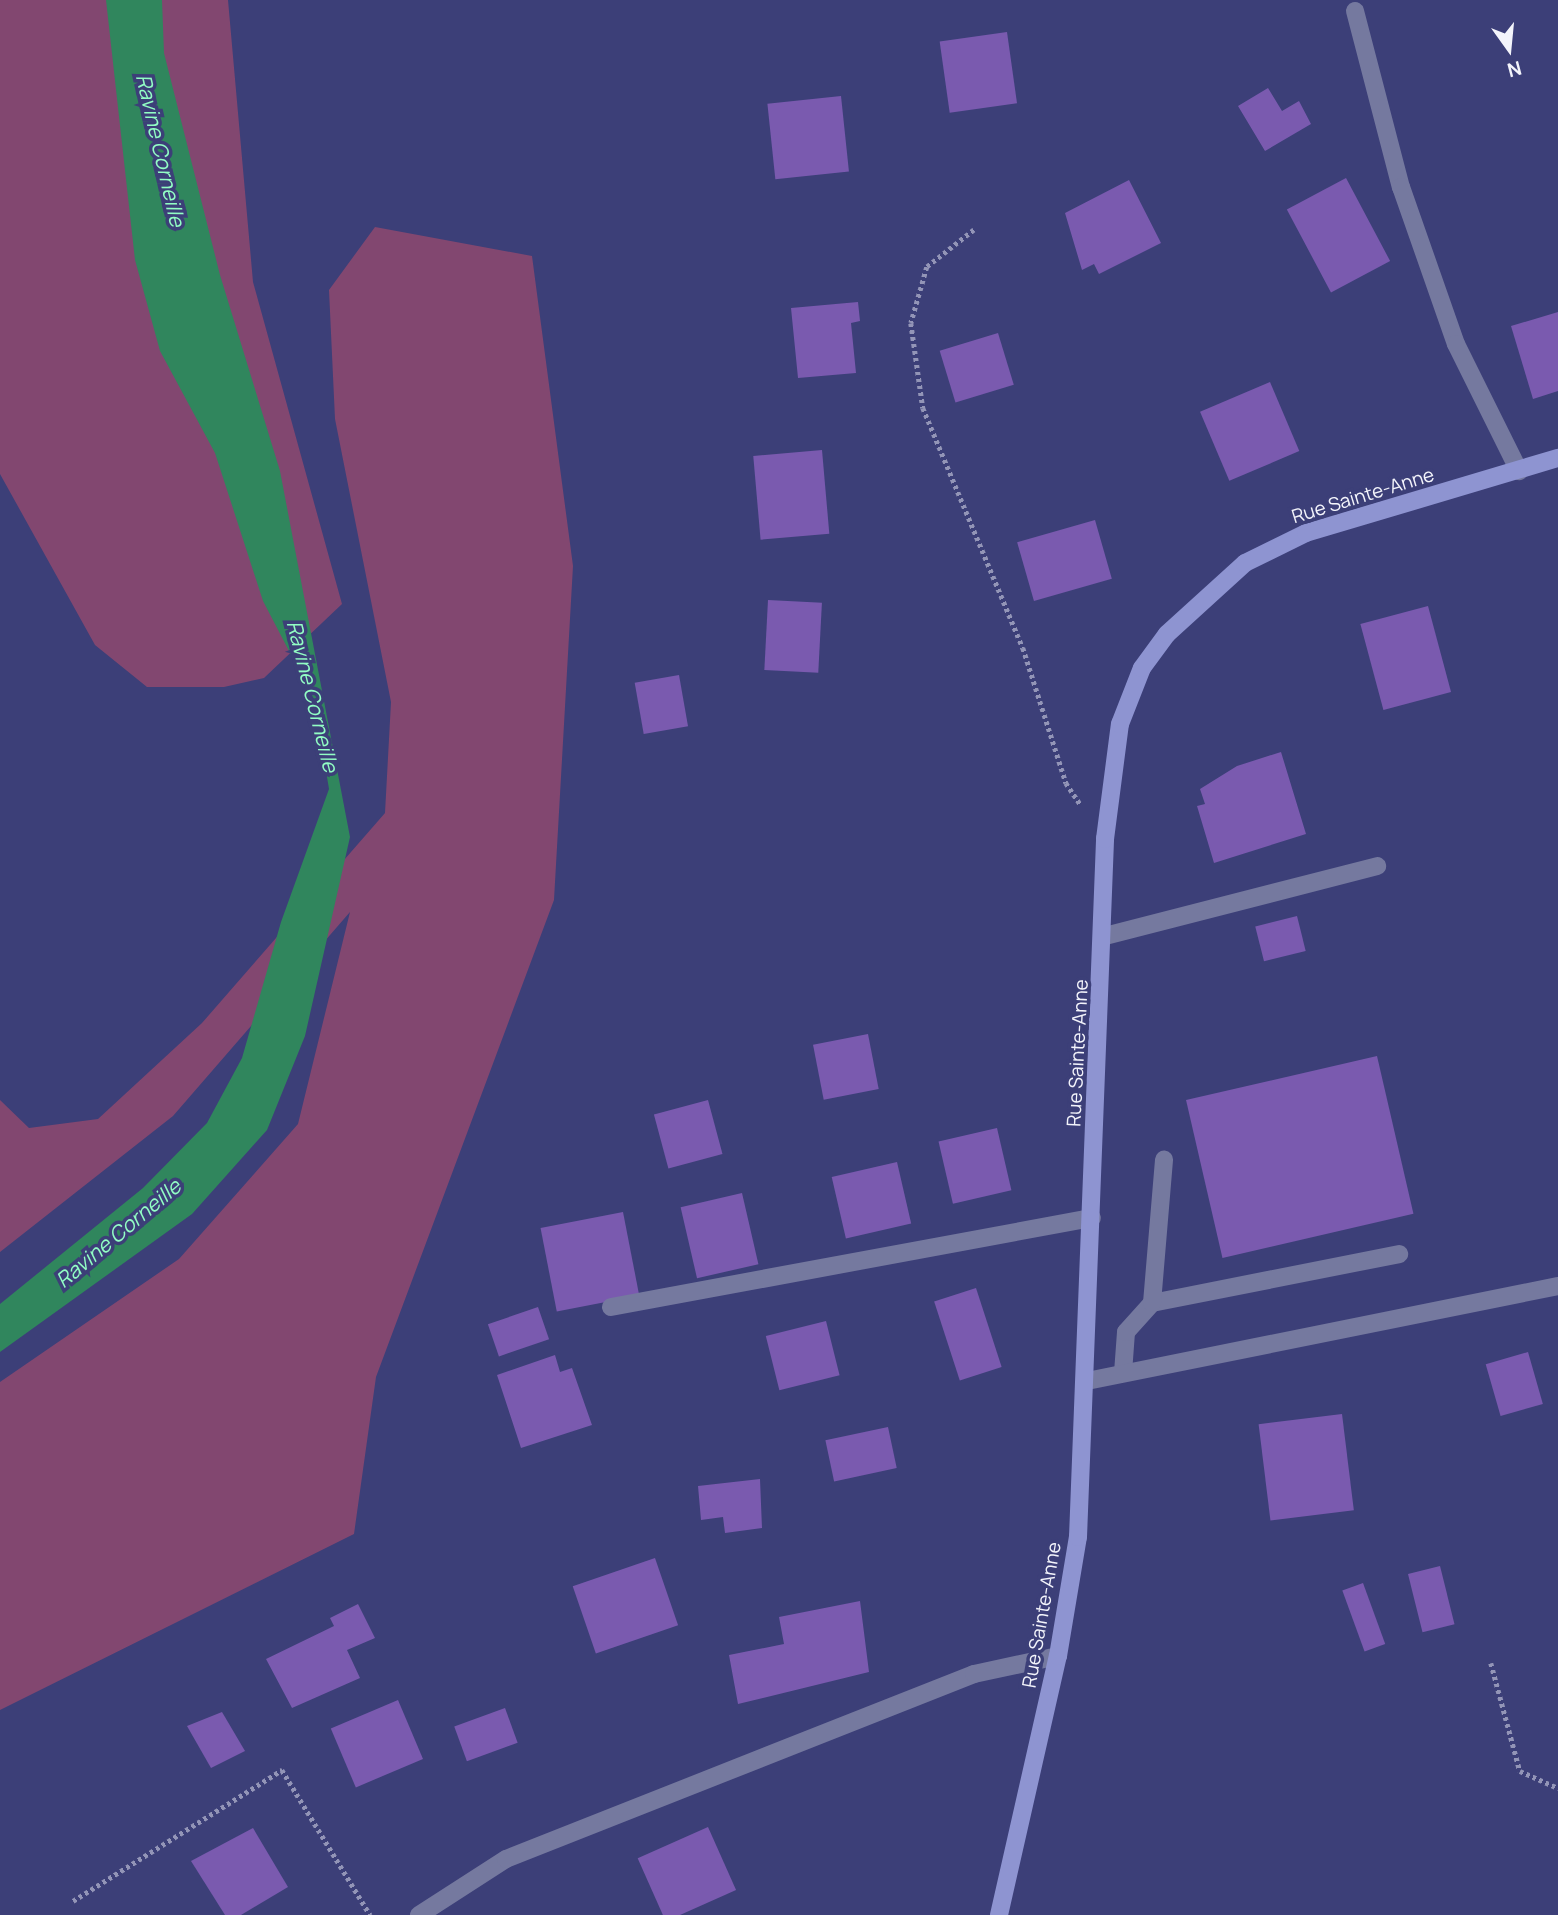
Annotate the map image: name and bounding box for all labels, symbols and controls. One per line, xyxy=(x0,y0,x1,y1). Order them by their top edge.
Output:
north arrow xyxy=(1474,14,1544,84)
text: N xyxy=(1504,55,1524,84)
water label: Ravine Corneille xyxy=(131,71,191,229)
street label: Rue Sainte-Anne xyxy=(1289,463,1437,529)
water label: Ravine Corneille xyxy=(282,617,344,775)
street label: Rue Sainte-Anne xyxy=(1063,979,1093,1127)
water label: Ravine Corneille xyxy=(50,1173,186,1293)
street label: Rue Sainte-Anne xyxy=(1018,1540,1066,1690)

